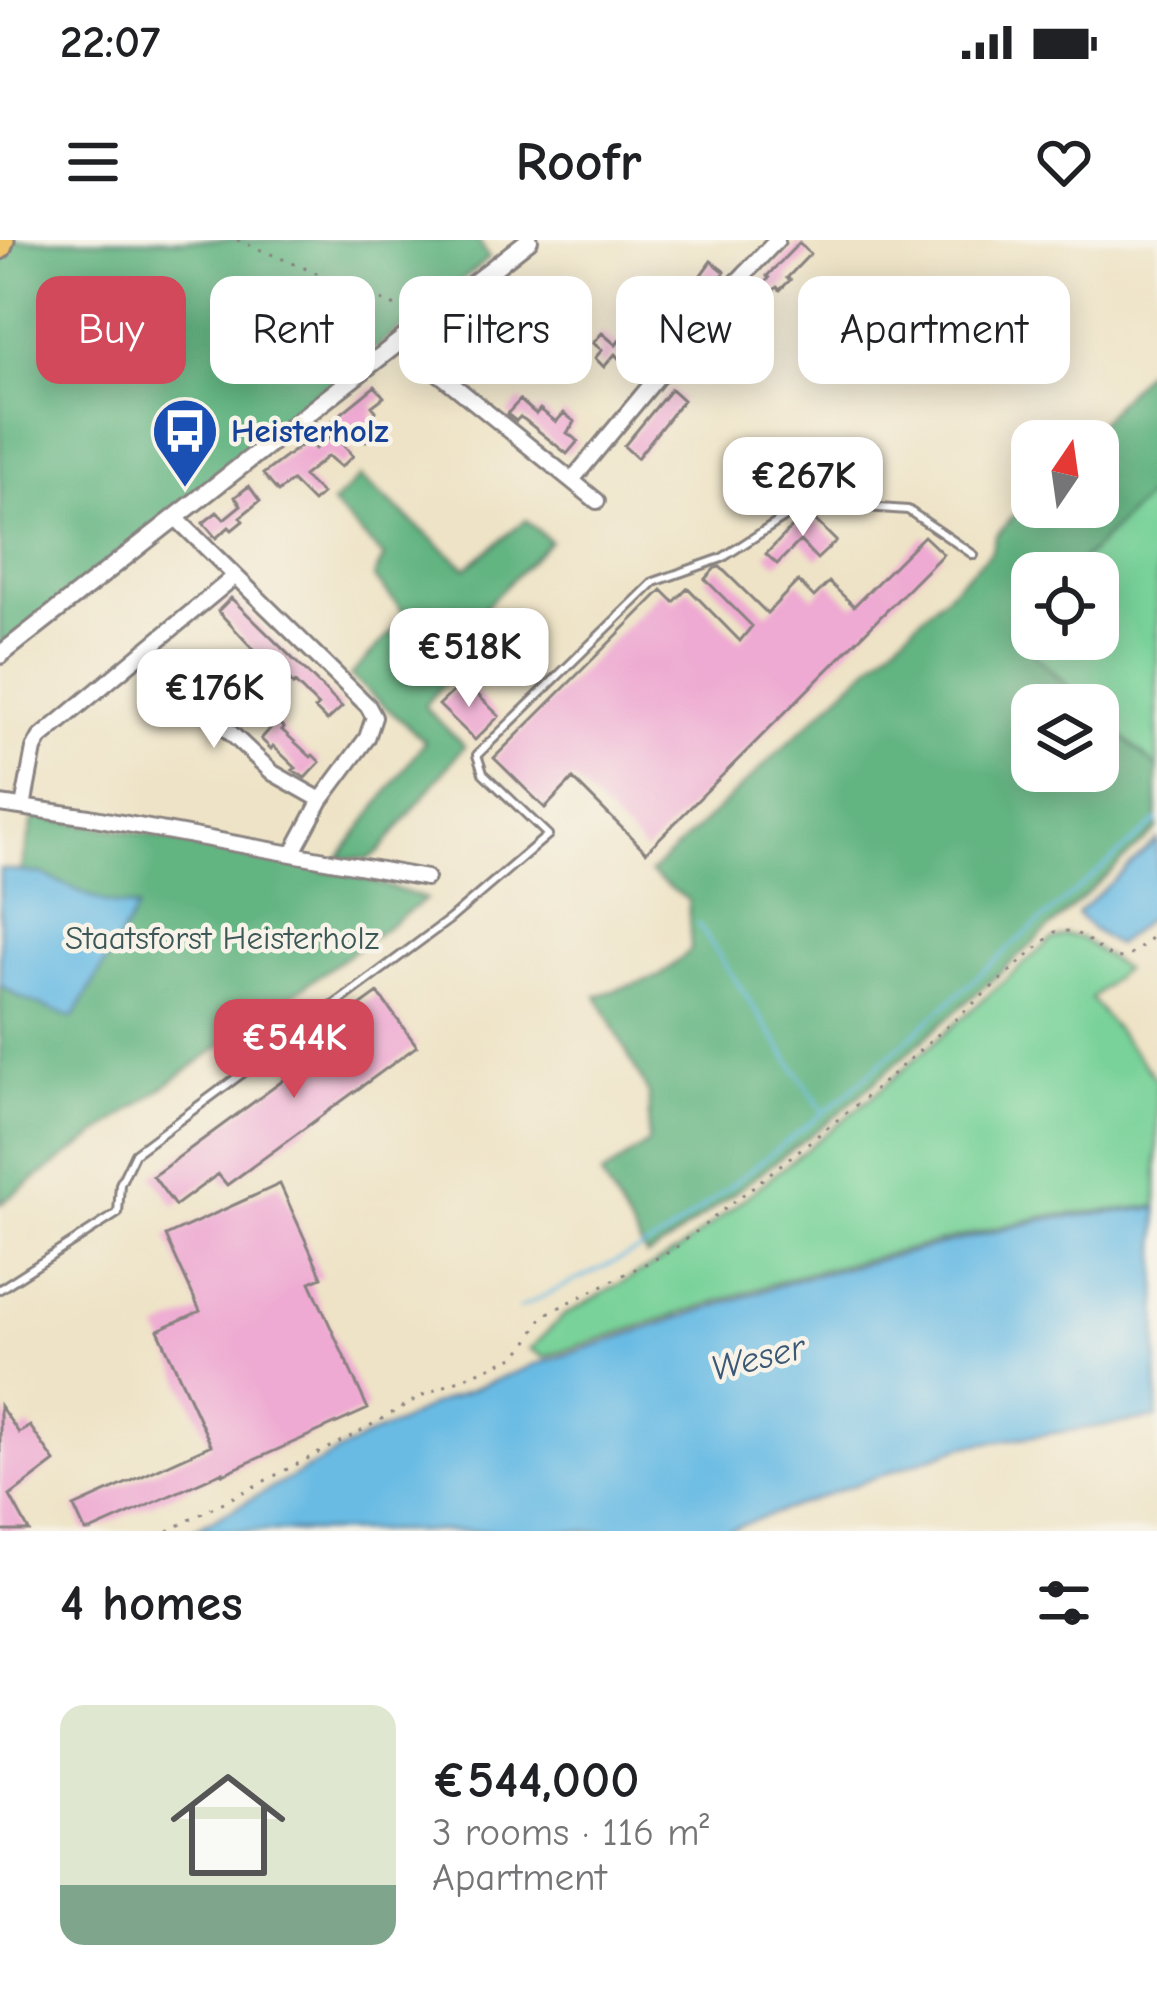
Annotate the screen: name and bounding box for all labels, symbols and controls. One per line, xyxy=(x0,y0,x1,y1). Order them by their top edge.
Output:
text: 22:07 xyxy=(60,16,160,68)
icon: menu xyxy=(60,129,126,195)
icon: heart xyxy=(1031,129,1097,195)
text: Roofr xyxy=(515,131,642,194)
chip: Buy xyxy=(36,276,186,384)
chip: Rent xyxy=(210,276,375,384)
chip: Filters xyxy=(399,276,592,384)
chip: New xyxy=(616,276,774,384)
chip: Apartment xyxy=(798,276,1070,384)
bus stop icon: Heisterholz xyxy=(150,396,220,490)
place label: Heisterholz xyxy=(231,412,389,450)
north arrow xyxy=(1011,420,1119,528)
map controls xyxy=(1011,420,1119,792)
pin: €267K xyxy=(719,437,887,539)
text: €267K xyxy=(750,453,856,498)
button: locate xyxy=(1011,552,1119,660)
pin: €518K xyxy=(385,608,553,710)
text: €518K xyxy=(417,624,521,669)
pin: €176K xyxy=(130,649,298,751)
text: €176K xyxy=(164,665,264,710)
button: layers xyxy=(1011,684,1119,792)
park label: Staatsforst Heisterholz xyxy=(65,919,379,957)
pin: €544K xyxy=(210,999,378,1101)
text: €544K xyxy=(241,1015,347,1060)
water label: Weser xyxy=(707,1326,811,1389)
icon: filters xyxy=(1031,1570,1097,1636)
text: 4 homes xyxy=(60,1574,243,1633)
text: €544,000 xyxy=(432,1751,639,1810)
icon: home xyxy=(156,1753,300,1897)
text: 3 rooms · 116 m² xyxy=(432,1810,709,1855)
text: Apartment xyxy=(432,1855,607,1900)

